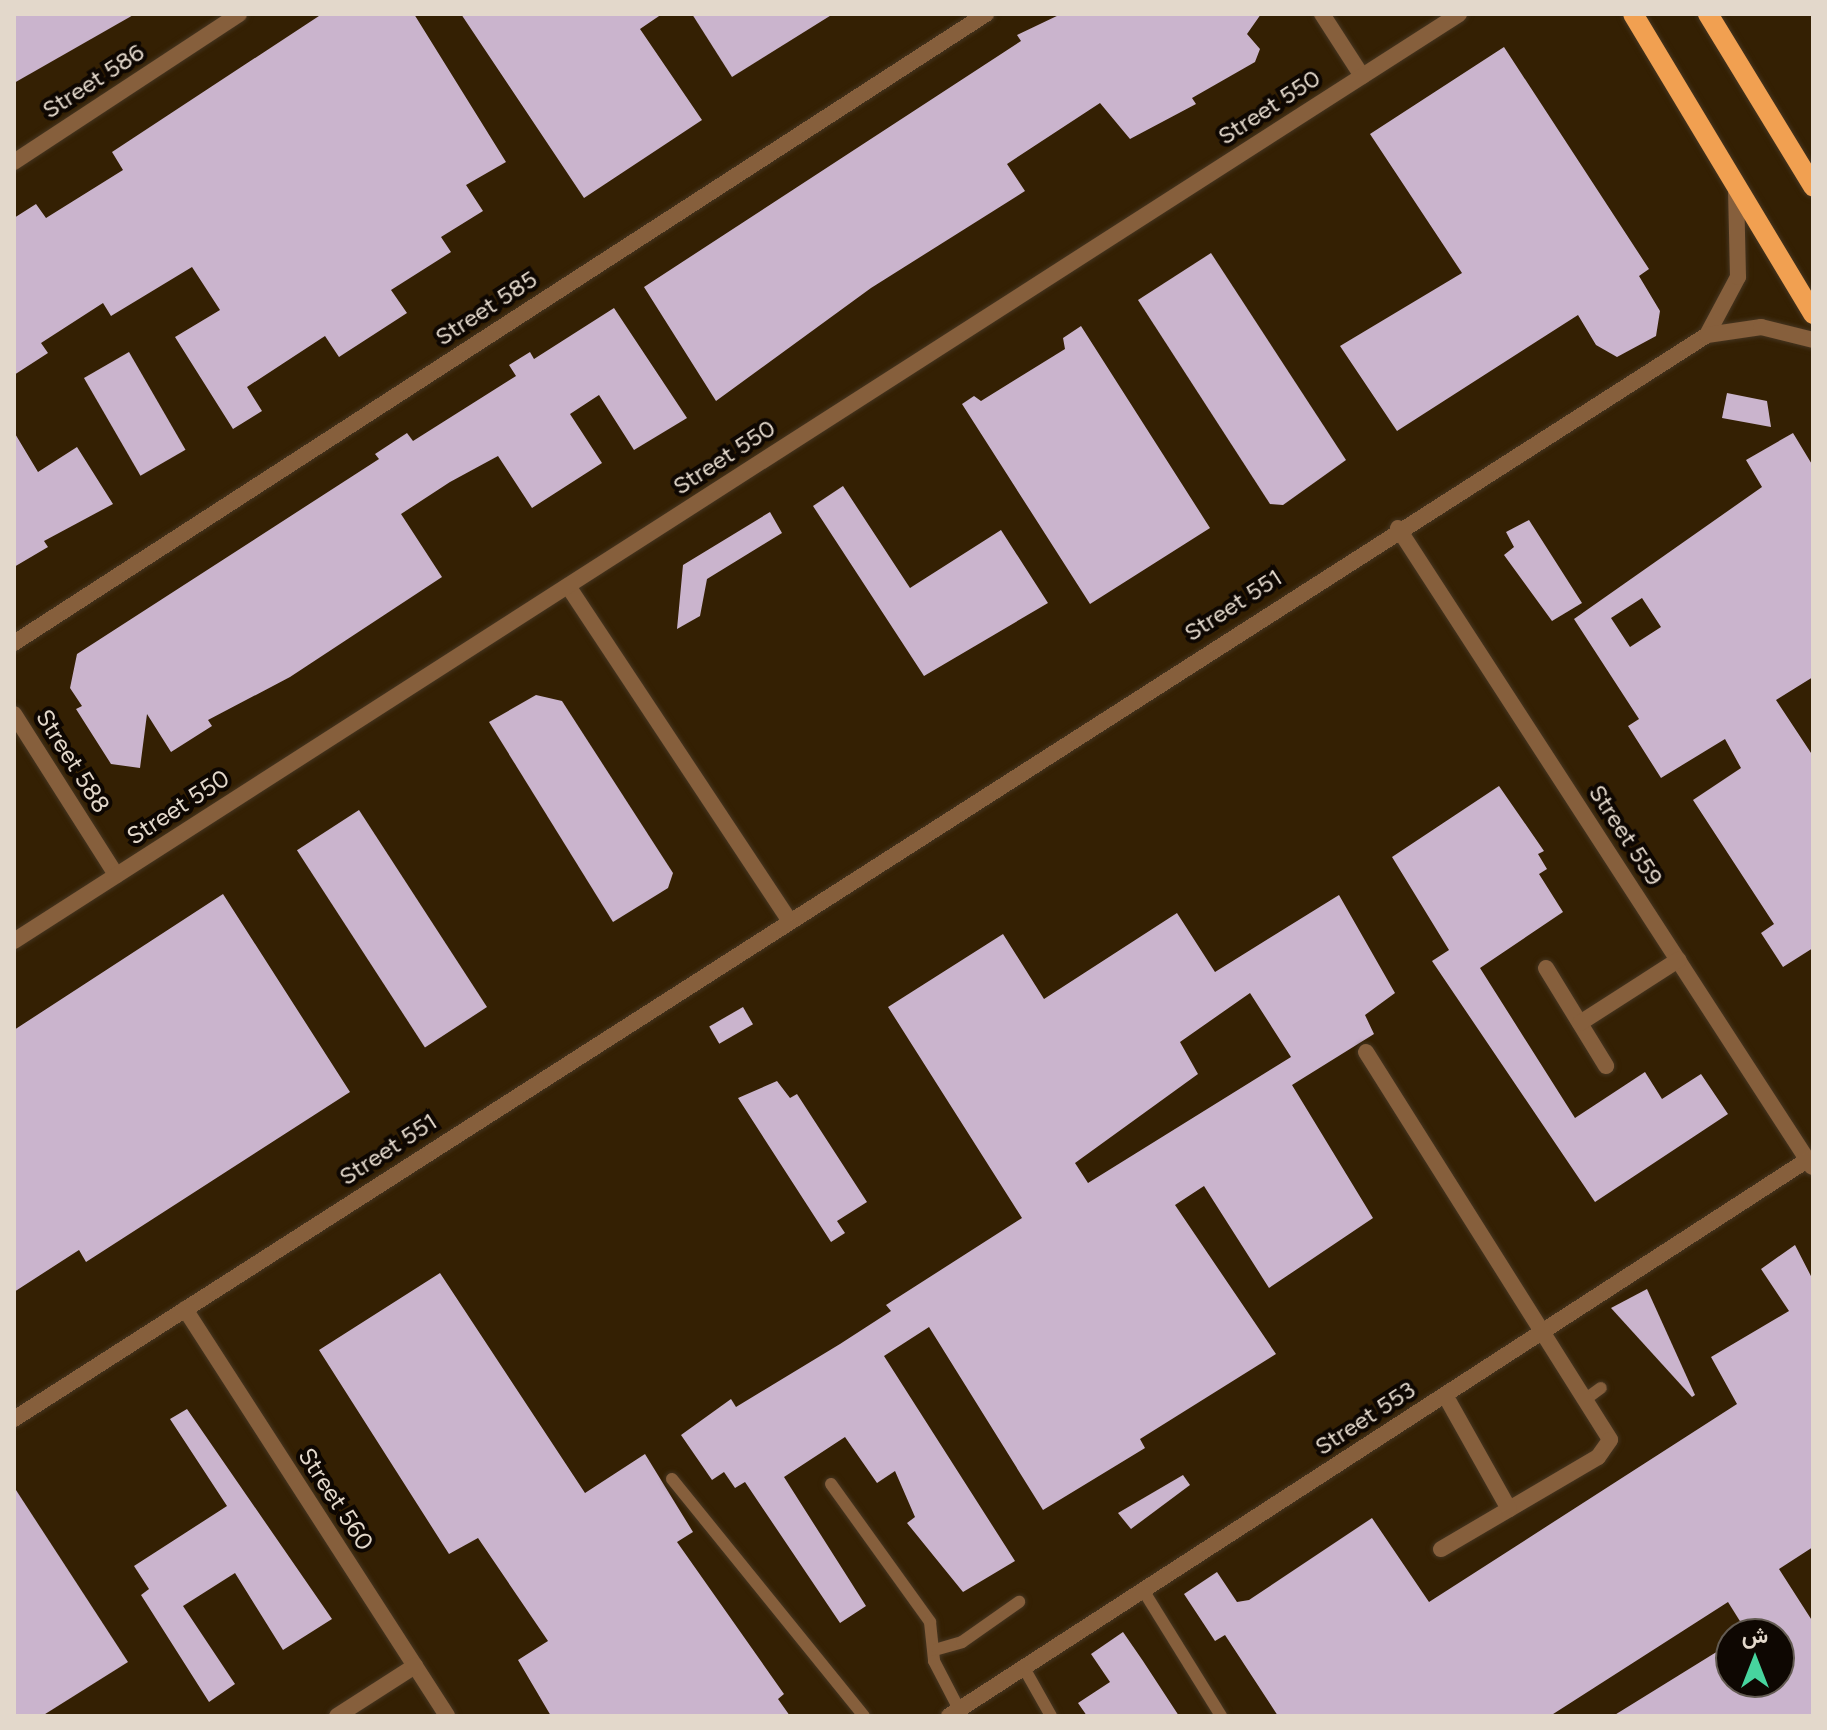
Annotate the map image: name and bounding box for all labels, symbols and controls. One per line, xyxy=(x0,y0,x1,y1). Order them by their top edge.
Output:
street label: Street 586 xyxy=(37,38,149,124)
street label: Street 550 xyxy=(1212,63,1326,151)
street label: Street 585 xyxy=(430,264,542,352)
street label: Street 550 xyxy=(667,413,781,501)
street label: Street 551 xyxy=(1179,563,1287,647)
street label: Street 588 xyxy=(30,704,116,818)
street label: Street 550 xyxy=(121,763,235,851)
street label: Street 559 xyxy=(1583,779,1669,891)
street label: Street 551 xyxy=(334,1107,442,1191)
street label: Street 553 xyxy=(1309,1375,1421,1461)
street label: Street 560 xyxy=(292,1443,380,1555)
north arrow xyxy=(1715,1618,1795,1698)
text: ش xyxy=(1742,1622,1768,1649)

